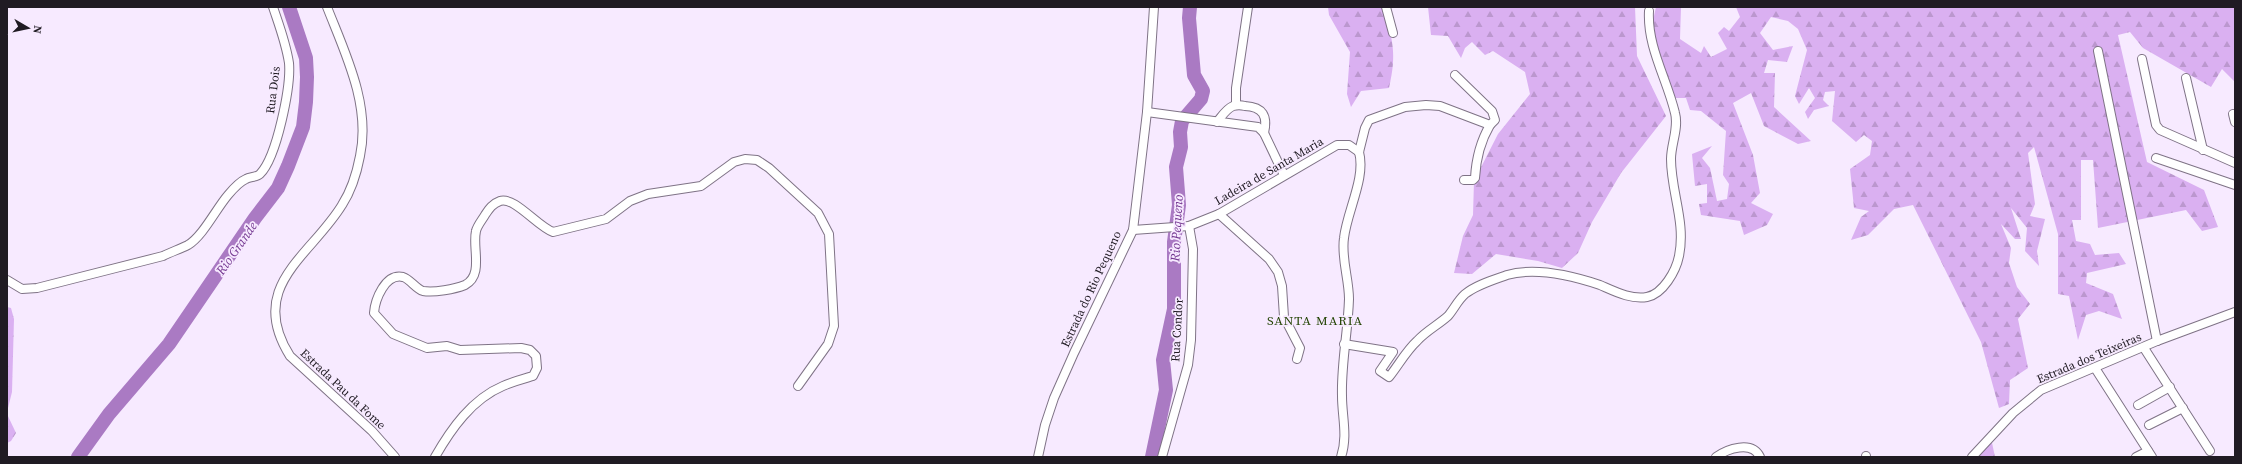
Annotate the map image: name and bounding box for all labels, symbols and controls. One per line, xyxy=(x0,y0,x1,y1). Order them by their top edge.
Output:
north arrow xyxy=(8,8,48,48)
text: N xyxy=(29,24,45,35)
street label: Rua Dois xyxy=(262,65,284,115)
street label: Ladeira de Santa Maria xyxy=(1212,133,1327,209)
water label: Rio Pequeno xyxy=(1166,194,1187,263)
water label: Rio Grande xyxy=(211,218,261,279)
street label: Estrada do Rio Pequeno xyxy=(1057,228,1125,350)
street label: Rua Condor xyxy=(1167,298,1187,362)
district label: SANTA MARIA xyxy=(1267,312,1363,329)
street label: Estrada dos Teixeiras xyxy=(2034,329,2144,387)
street label: Estrada Pau da Fome xyxy=(297,345,389,433)

